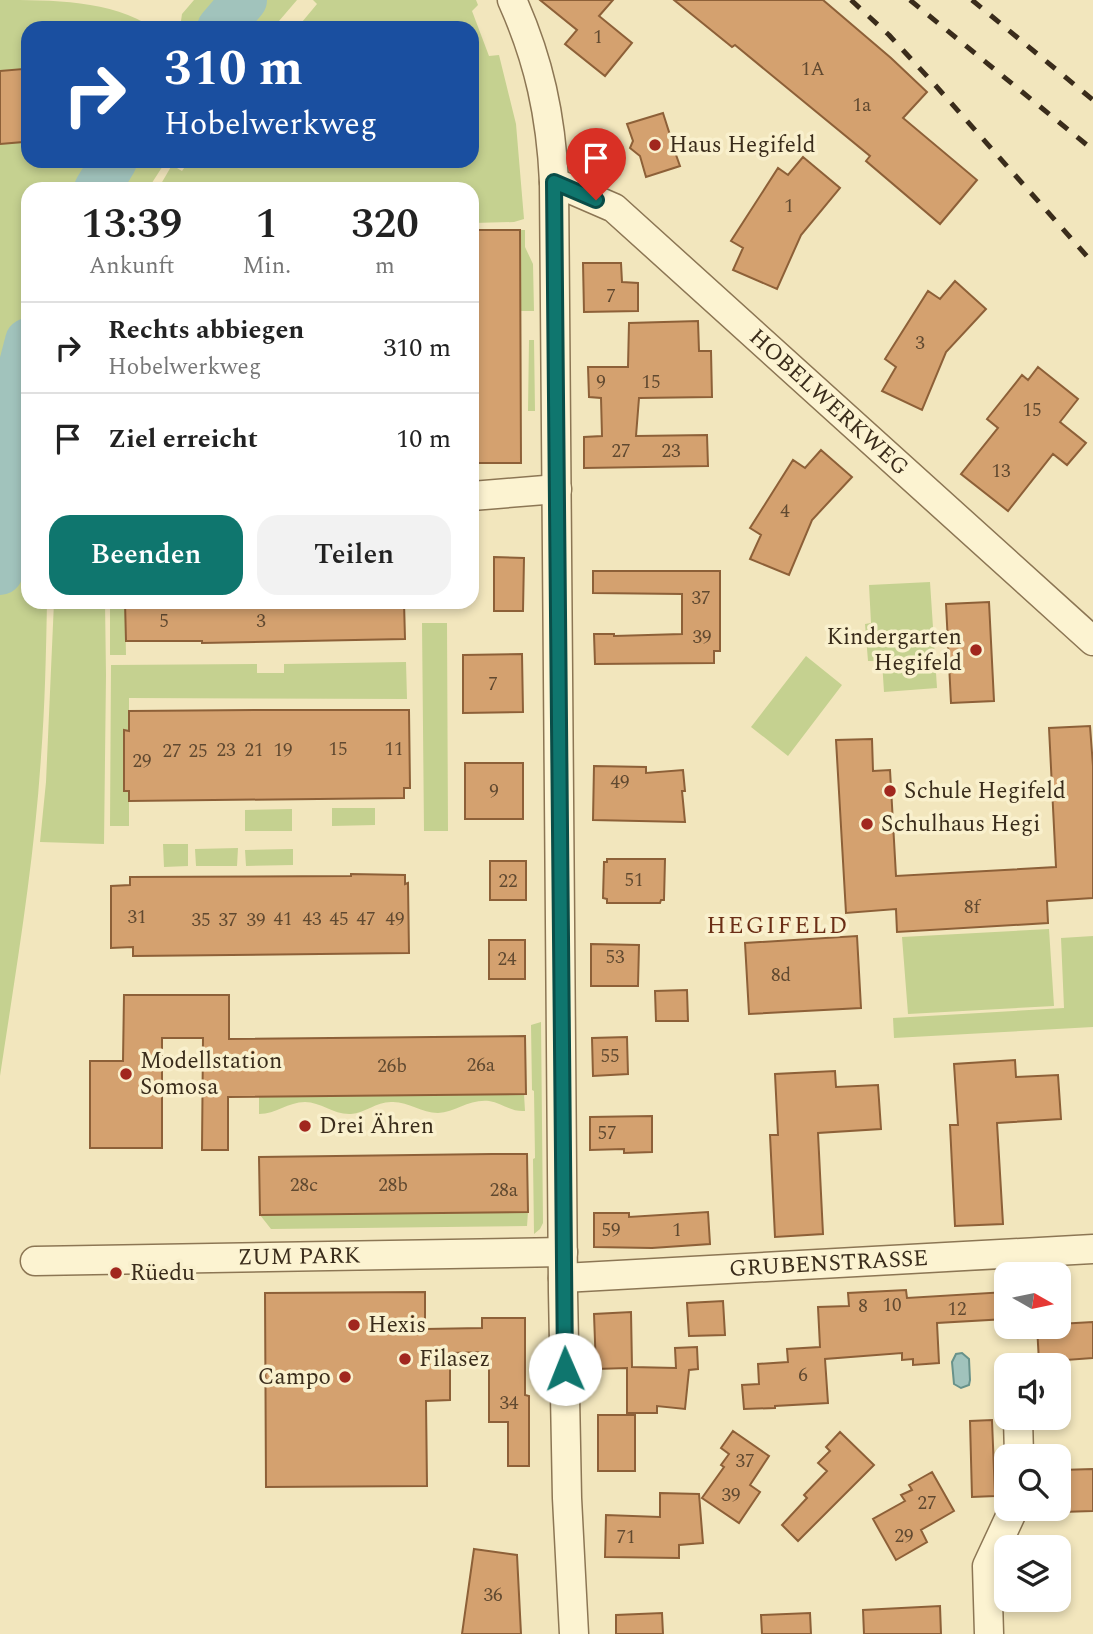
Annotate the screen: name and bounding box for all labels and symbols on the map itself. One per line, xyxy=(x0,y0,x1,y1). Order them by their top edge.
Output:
house number: 1 xyxy=(593,23,603,52)
house number: 1A xyxy=(801,55,825,84)
house number: 1a xyxy=(853,91,872,120)
pin xyxy=(566,128,626,200)
place label: Haus Hegifeld xyxy=(669,128,816,163)
marker: Haus Hegifeld xyxy=(647,137,663,153)
house number: 1 xyxy=(784,192,794,221)
house number: 7 xyxy=(606,282,616,311)
street label: HOBELWERKWEG xyxy=(741,320,917,484)
house number: 3 xyxy=(915,329,925,358)
house number: 9 xyxy=(596,368,606,397)
house number: 15 xyxy=(641,368,661,397)
house number: 15 xyxy=(1022,396,1042,425)
house number: 27 xyxy=(611,437,631,466)
house number: 23 xyxy=(661,437,681,466)
house number: 13 xyxy=(991,457,1011,486)
house number: 4 xyxy=(780,497,790,526)
house number: 37 xyxy=(691,584,711,613)
house number: 5 xyxy=(159,607,169,636)
house number: 3 xyxy=(256,607,266,636)
place label: Kindergarten Hegifeld xyxy=(827,620,962,681)
house number: 39 xyxy=(692,623,712,652)
marker: Kindergarten Hegifeld xyxy=(968,642,984,658)
house number: 7 xyxy=(488,670,498,699)
house number: 15 xyxy=(328,735,348,764)
house number: 11 xyxy=(384,735,404,764)
house number: 23 xyxy=(216,736,236,765)
house number: 21 xyxy=(244,736,264,765)
house number: 19 xyxy=(273,736,293,765)
house number: 27 xyxy=(162,737,182,766)
house number: 25 xyxy=(188,737,208,766)
house number: 29 xyxy=(132,747,152,776)
house number: 49 xyxy=(610,768,630,797)
place label: Schule Hegifeld xyxy=(904,774,1066,809)
house number: 9 xyxy=(489,777,499,806)
marker: Schule Hegifeld xyxy=(882,783,898,799)
place label: Schulhaus Hegi xyxy=(881,807,1040,842)
marker: Schulhaus Hegi xyxy=(859,816,875,832)
house number: 51 xyxy=(624,866,644,895)
house number: 22 xyxy=(498,867,518,896)
house number: 8f xyxy=(964,893,982,922)
house number: 31 xyxy=(127,903,147,932)
house number: 41 xyxy=(273,905,293,934)
house number: 43 xyxy=(302,905,322,934)
house number: 45 xyxy=(329,905,349,934)
house number: 47 xyxy=(356,905,376,934)
house number: 49 xyxy=(385,905,405,934)
house number: 35 xyxy=(191,906,211,935)
house number: 37 xyxy=(218,906,238,935)
house number: 39 xyxy=(246,906,266,935)
district label: HEGIFELD xyxy=(707,908,849,944)
house number: 53 xyxy=(605,943,625,972)
house number: 24 xyxy=(497,945,517,974)
house number: 8d xyxy=(771,961,791,990)
house number: 55 xyxy=(600,1042,620,1071)
place label: Modellstation Somosa xyxy=(140,1044,282,1105)
house number: 26a xyxy=(467,1051,496,1080)
house number: 26b xyxy=(377,1052,407,1081)
marker: Modellstation Somosa xyxy=(118,1066,134,1082)
place label: Drei Ähren xyxy=(319,1109,434,1144)
marker: Drei Ähren xyxy=(297,1118,313,1134)
house number: 57 xyxy=(597,1119,617,1148)
house number: 28c xyxy=(290,1171,318,1200)
house number: 28b xyxy=(378,1171,408,1200)
house number: 28a xyxy=(490,1176,519,1205)
house number: 59 xyxy=(601,1216,621,1245)
house number: 1 xyxy=(672,1216,682,1245)
street label: ZUM PARK xyxy=(237,1238,361,1275)
street label: GRUBENSTRASSE xyxy=(728,1241,929,1286)
place label: Rüedu xyxy=(130,1256,195,1291)
north arrow xyxy=(994,1262,1071,1339)
marker: Rüedu xyxy=(108,1265,124,1281)
house number: 10 xyxy=(882,1291,902,1320)
house number: 8 xyxy=(858,1292,868,1321)
house number: 12 xyxy=(947,1295,967,1324)
place label: Hexis xyxy=(368,1308,426,1343)
marker: Hexis xyxy=(346,1317,362,1333)
position arrow xyxy=(528,1332,602,1406)
place label: Filasez xyxy=(419,1342,490,1377)
marker: Filasez xyxy=(397,1351,413,1367)
place label: Campo xyxy=(258,1360,331,1395)
house number: 6 xyxy=(798,1361,808,1390)
marker: Campo xyxy=(337,1369,353,1385)
house number: 34 xyxy=(499,1389,519,1418)
house number: 37 xyxy=(735,1447,755,1476)
house number: 39 xyxy=(721,1481,741,1510)
house number: 27 xyxy=(917,1489,937,1518)
house number: 29 xyxy=(894,1522,914,1551)
house number: 71 xyxy=(616,1523,636,1552)
house number: 36 xyxy=(483,1581,503,1610)

